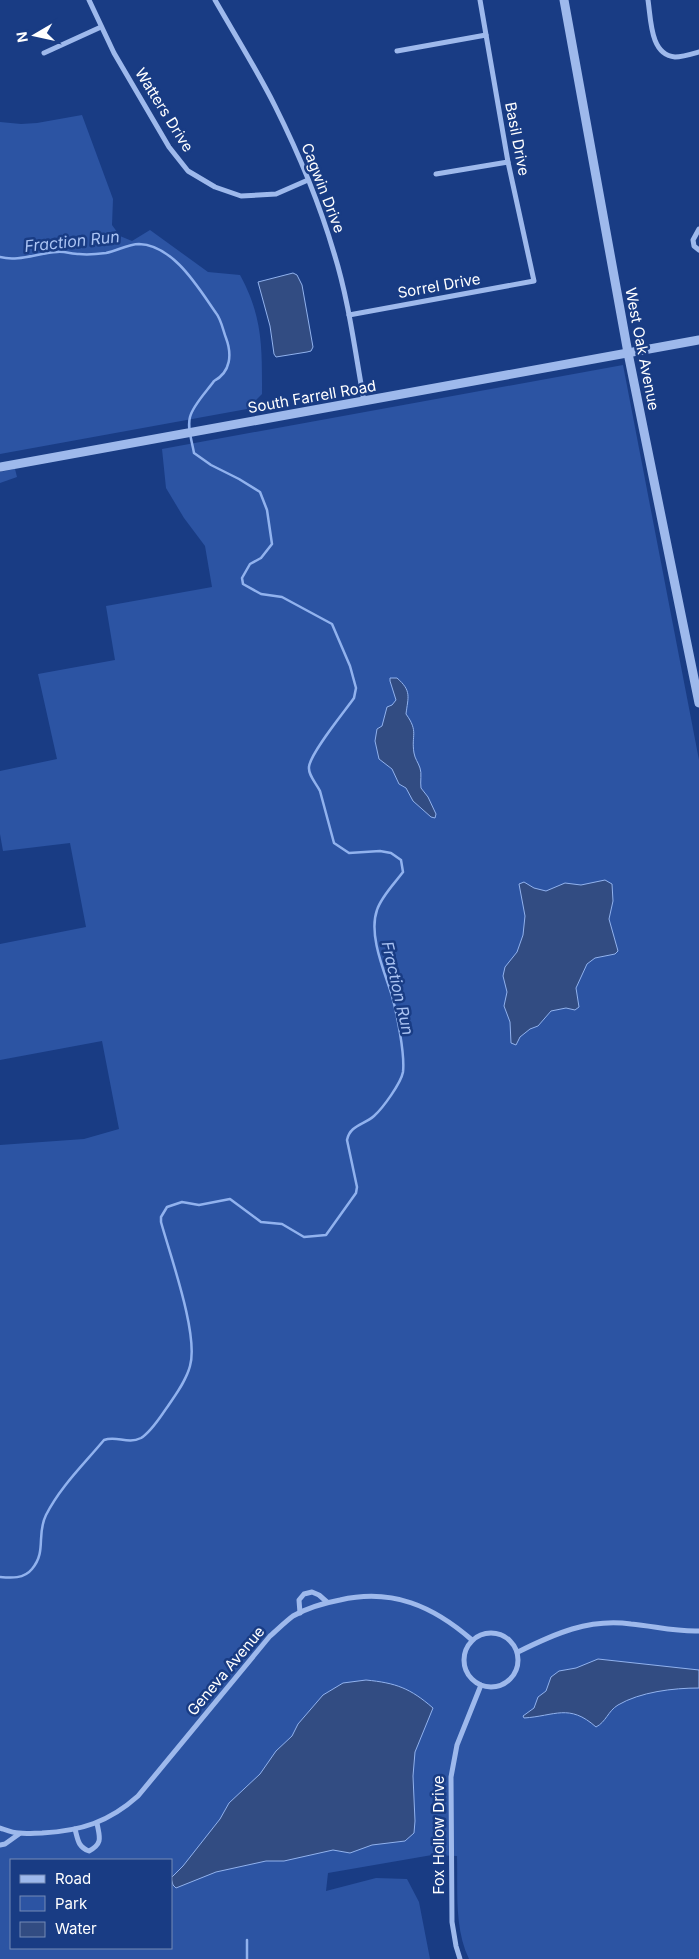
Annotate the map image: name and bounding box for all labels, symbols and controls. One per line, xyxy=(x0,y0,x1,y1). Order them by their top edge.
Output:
north arrow xyxy=(10,10,60,60)
text: N xyxy=(12,31,31,44)
street label: Watters Drive xyxy=(131,64,198,155)
street label: Basil Drive xyxy=(501,100,534,177)
street label: Cagwin Drive xyxy=(298,140,349,235)
water label: Fraction Run xyxy=(23,226,121,256)
street label: Sorrel Drive xyxy=(396,269,482,302)
street label: West Oak Avenue xyxy=(621,286,664,412)
street label: South Farrell Road xyxy=(246,376,378,417)
water label: Fraction Run xyxy=(377,939,419,1037)
street label: Geneva Avenue xyxy=(183,1622,269,1719)
street label: Fox Hollow Drive xyxy=(429,1775,448,1895)
legend xyxy=(10,1859,172,1949)
text: Road xyxy=(55,1869,91,1888)
text: Park xyxy=(55,1894,88,1913)
text: Water xyxy=(55,1919,97,1938)

